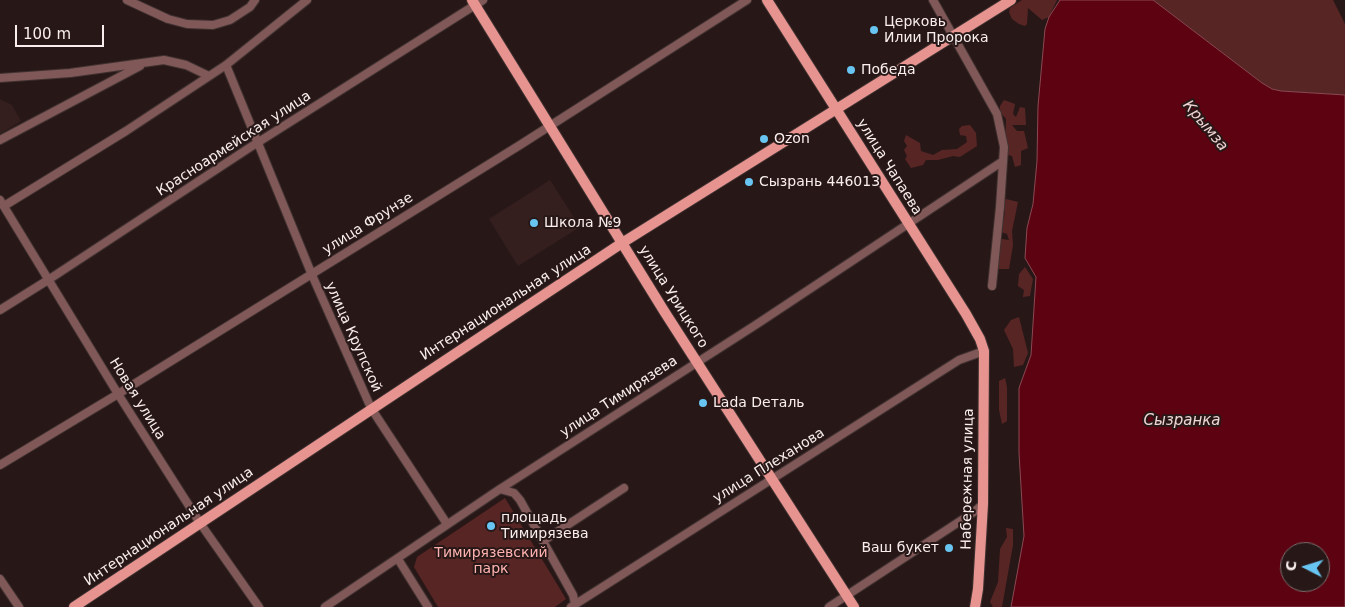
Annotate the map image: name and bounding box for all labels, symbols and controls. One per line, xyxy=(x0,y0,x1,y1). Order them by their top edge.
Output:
place label: Церковь Илии Пророка xyxy=(884,14,989,46)
scale bar xyxy=(18,15,106,47)
marker: Церковь Илии Пророка xyxy=(868,24,880,36)
text: 100 m xyxy=(23,25,71,43)
place label: Победа xyxy=(861,62,916,78)
marker: Победа xyxy=(845,64,857,76)
street label: Красноармейская улица xyxy=(154,88,314,200)
water label: Крымза xyxy=(1179,97,1231,155)
street label: улица Чапаева xyxy=(853,116,925,218)
place label: Ozon xyxy=(774,131,810,147)
marker: Ozon xyxy=(758,133,770,145)
place label: Сызрань 446013 xyxy=(759,174,880,190)
marker: Сызрань 446013 xyxy=(743,176,755,188)
street label: улица Фрунзе xyxy=(320,189,416,259)
place label: Школа №9 xyxy=(544,215,621,231)
marker: Школа №9 xyxy=(528,217,540,229)
street label: Интернациональная улица xyxy=(417,241,595,365)
street label: улица Урицкого xyxy=(635,243,711,351)
street label: улица Крупской xyxy=(321,279,385,395)
street label: улица Тимирязева xyxy=(557,353,681,441)
street label: Новая улица xyxy=(105,355,169,443)
place label: Lada Dеталь xyxy=(713,395,805,411)
marker: Lada Dеталь xyxy=(697,397,709,409)
street label: Набережная улица xyxy=(958,408,978,550)
water label: Сызранка xyxy=(1143,412,1221,430)
street label: улица Плеханова xyxy=(710,425,828,507)
street label: Интернациональная улица xyxy=(81,464,257,590)
place label: площадь Тимирязева xyxy=(501,510,589,542)
marker: площадь Тимирязева xyxy=(485,520,497,532)
place label: Ваш букет xyxy=(861,540,939,556)
marker: Ваш букет xyxy=(943,542,955,554)
north arrow xyxy=(1280,542,1330,592)
park label: Тимирязевский парк xyxy=(434,545,548,578)
text: С xyxy=(1283,560,1299,572)

